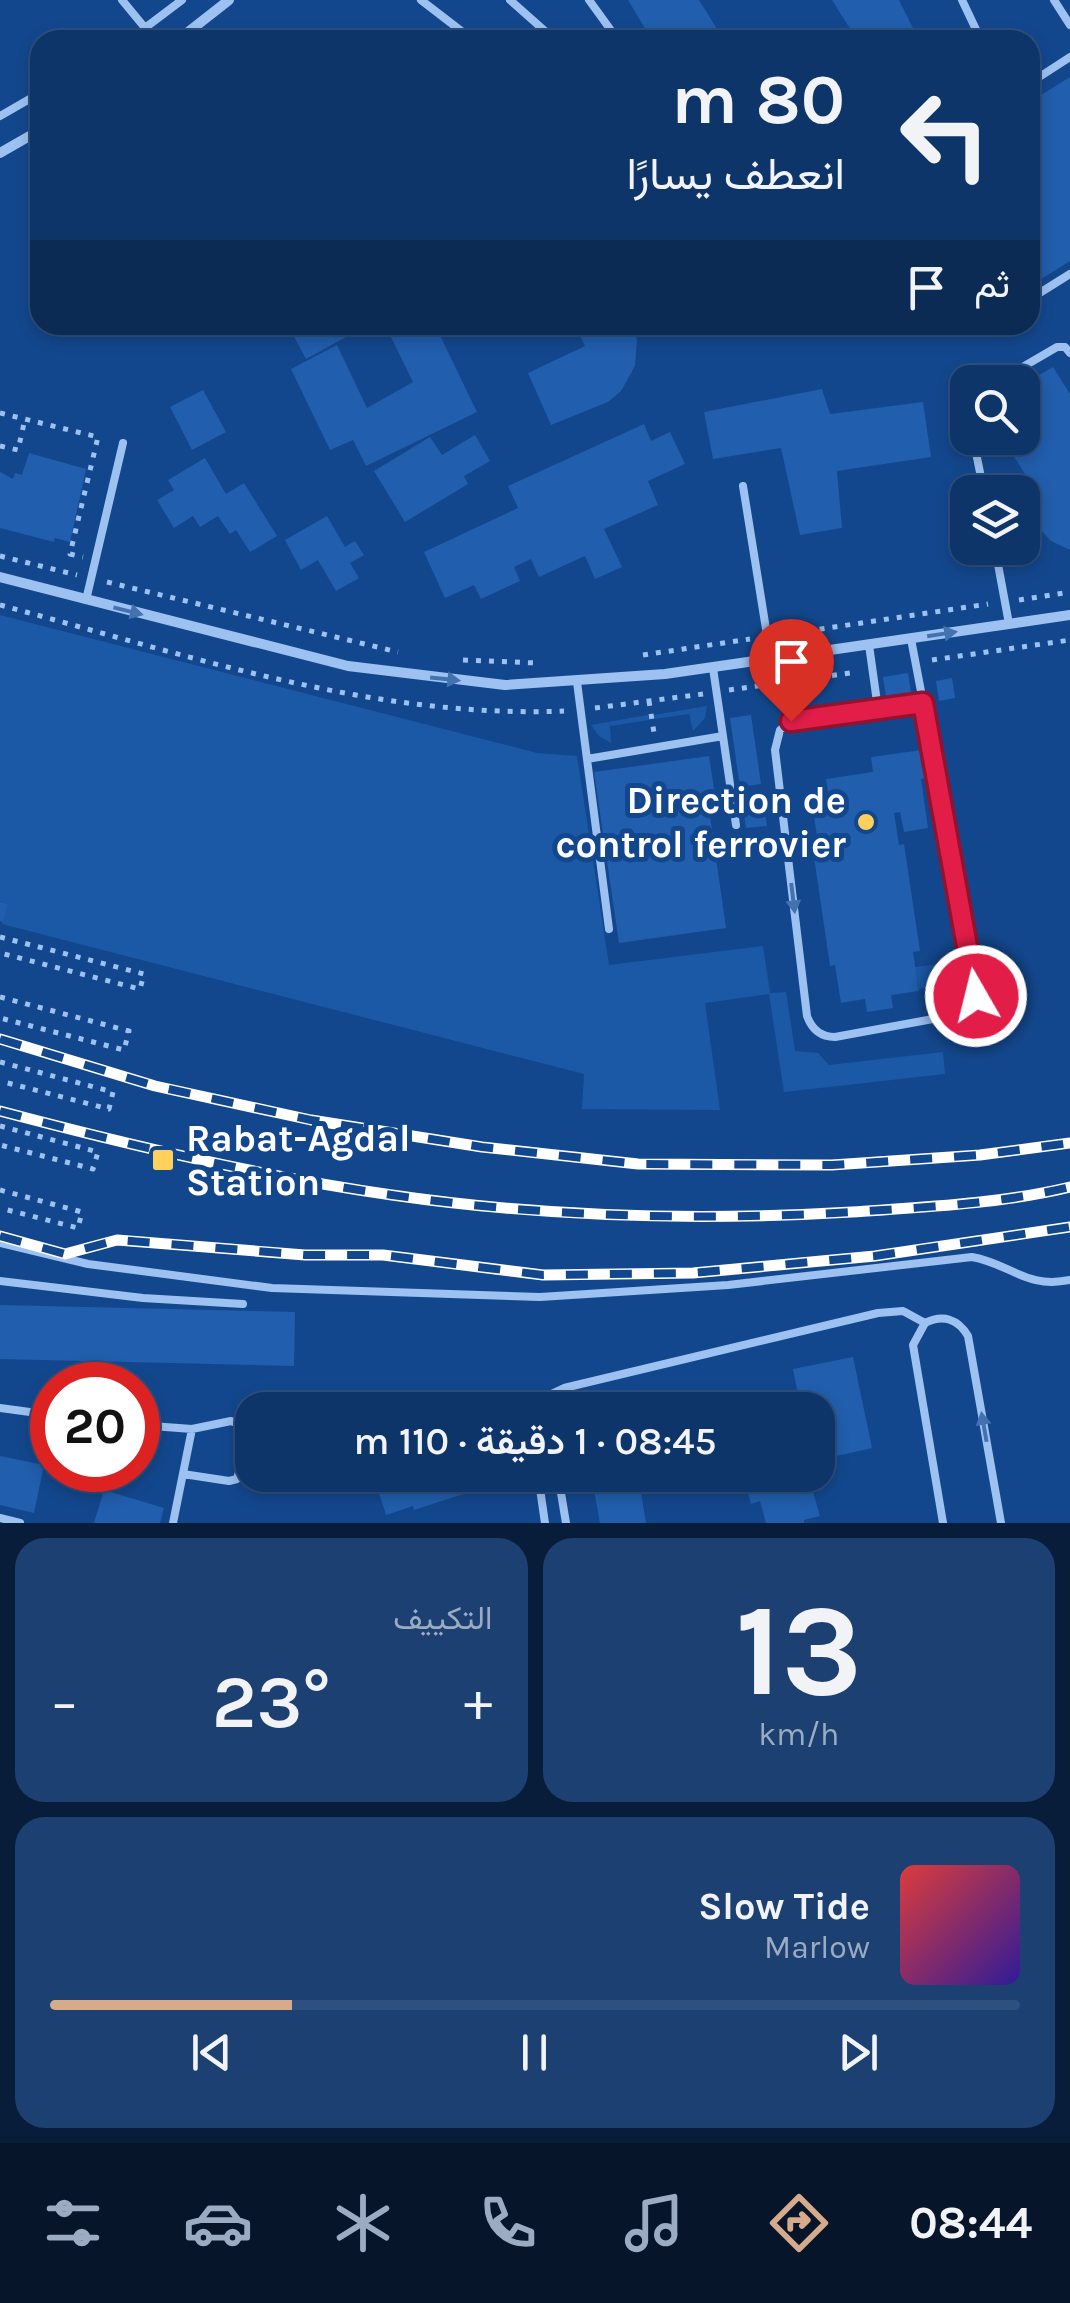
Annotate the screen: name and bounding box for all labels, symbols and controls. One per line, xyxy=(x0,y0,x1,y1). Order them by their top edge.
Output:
text: 80 m xyxy=(671,59,845,141)
icon: left xyxy=(880,70,1010,200)
text: انعطف يسارًا xyxy=(627,148,845,200)
icon: arrive xyxy=(899,260,954,315)
text: ثم xyxy=(974,262,1010,307)
map controls xyxy=(950,365,1040,565)
button: search xyxy=(950,365,1040,455)
button: layers xyxy=(950,475,1040,565)
one-way arrow xyxy=(113,604,144,619)
pin xyxy=(749,619,834,722)
one-way arrow xyxy=(926,626,958,641)
icon: arrive xyxy=(764,634,819,689)
one-way arrow xyxy=(430,671,462,687)
place label: Direction de control ferrovier xyxy=(555,778,846,867)
marker: Direction de control ferrovier xyxy=(855,811,877,833)
one-way arrow xyxy=(785,882,801,914)
position arrow xyxy=(924,944,1028,1048)
place label: Rabat-Agdal Station xyxy=(186,1116,410,1205)
marker: Rabat-Agdal Station xyxy=(150,1147,176,1173)
speed limit sign: 20 xyxy=(30,1362,160,1492)
one-way arrow xyxy=(976,1411,991,1442)
text: 08:45 · 1 دقيقة · 110 m xyxy=(354,1419,716,1464)
text: 13 xyxy=(735,1575,862,1727)
text: التكييف xyxy=(393,1600,493,1637)
text: 23° xyxy=(212,1658,331,1746)
text: − xyxy=(50,1670,79,1734)
text: + xyxy=(464,1670,493,1734)
text: km/h xyxy=(758,1716,839,1753)
text: Slow Tide xyxy=(698,1884,870,1929)
text: Marlow xyxy=(764,1929,870,1966)
icon: previous xyxy=(184,2025,239,2080)
icon: pause xyxy=(507,2025,562,2080)
icon: next xyxy=(831,2025,886,2080)
icon: filters xyxy=(38,2188,108,2258)
icon: car xyxy=(183,2188,253,2258)
icon: climate xyxy=(328,2188,398,2258)
icon: phone xyxy=(473,2188,543,2258)
icon: music xyxy=(619,2188,689,2258)
icon: directions xyxy=(764,2188,834,2258)
text: 08:44 xyxy=(909,2197,1032,2249)

